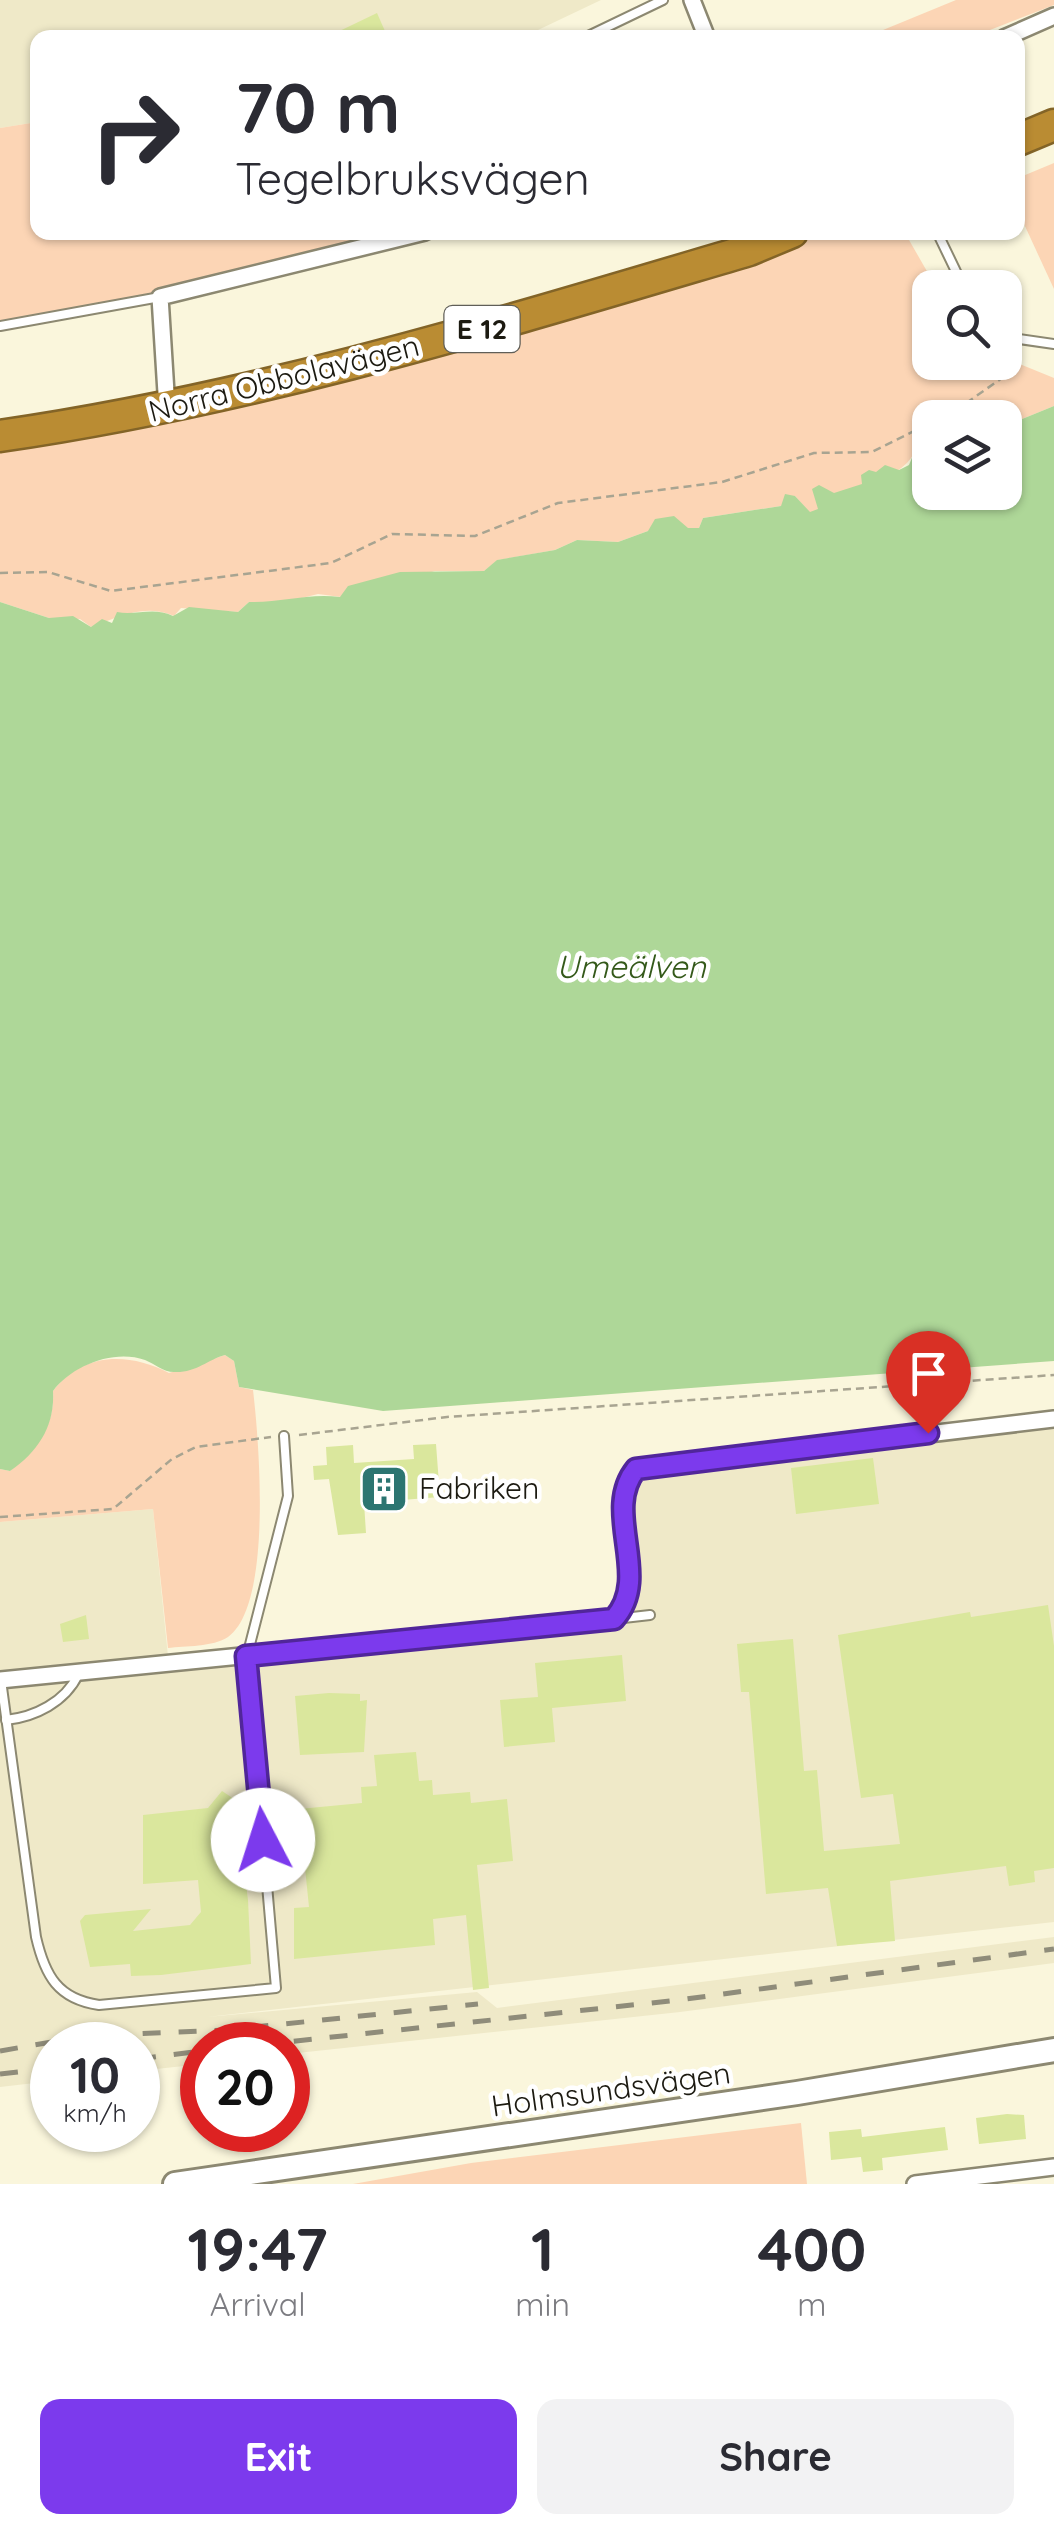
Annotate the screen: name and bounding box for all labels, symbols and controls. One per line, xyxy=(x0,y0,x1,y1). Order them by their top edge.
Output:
text: 70 m xyxy=(235,63,401,151)
icon: right xyxy=(70,70,200,200)
text: Tegelbruksvägen xyxy=(235,150,590,206)
map controls xyxy=(912,270,1022,510)
button: search xyxy=(912,270,1022,380)
road number: E 12 xyxy=(444,306,520,352)
street label: Norra Obbolavägen xyxy=(144,326,423,430)
button: layers xyxy=(912,400,1022,510)
water label: Umeälven xyxy=(556,946,707,986)
pin xyxy=(886,1331,971,1434)
icon: arrive xyxy=(901,1346,956,1401)
building icon: Fabriken xyxy=(358,1463,410,1515)
place label: Fabriken xyxy=(419,1469,539,1507)
position arrow xyxy=(211,1788,315,1892)
speed limit sign: 20 xyxy=(180,2022,310,2152)
text: 10 xyxy=(70,2043,120,2106)
street label: Holmsundsvägen xyxy=(489,2053,733,2125)
text: km/h xyxy=(63,2097,127,2128)
text: 19:47 xyxy=(188,2211,328,2286)
text: 1 xyxy=(531,2211,554,2286)
text: 400 xyxy=(757,2211,866,2286)
text: Arrival xyxy=(210,2284,306,2324)
text: min xyxy=(515,2284,570,2324)
text: m xyxy=(797,2284,827,2324)
button: Exit xyxy=(40,2399,517,2514)
button: Share xyxy=(537,2399,1014,2514)

